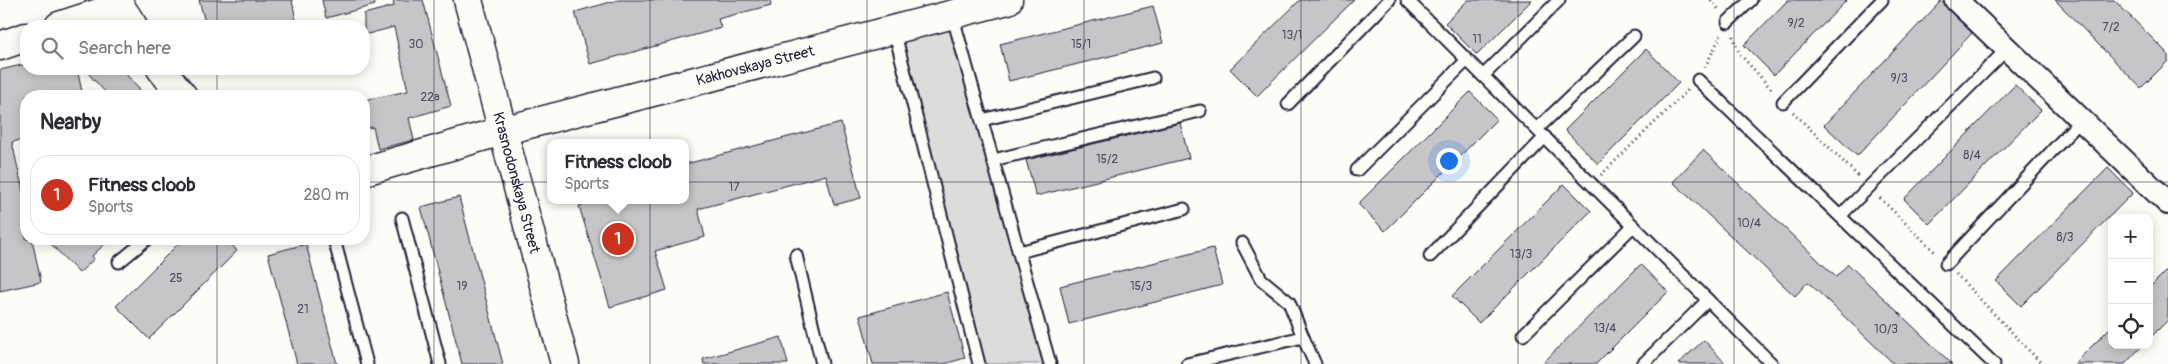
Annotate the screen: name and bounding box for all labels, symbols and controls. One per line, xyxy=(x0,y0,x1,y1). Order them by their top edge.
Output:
house number: 9/2 xyxy=(1787,16,1805,31)
search box xyxy=(20,20,370,75)
house number: 7/2 xyxy=(2102,20,2120,35)
house number: 13/1 xyxy=(1282,28,1302,43)
house number: 11 xyxy=(1472,32,1482,47)
icon: search xyxy=(38,34,66,62)
text: Search here xyxy=(78,36,171,60)
house number: 30 xyxy=(409,37,423,52)
house number: 15/1 xyxy=(1071,37,1091,52)
street label: Kakhovskaya Street xyxy=(694,41,817,90)
house number: 9/3 xyxy=(1890,71,1908,86)
house number: 22а xyxy=(421,90,440,105)
text: Nearby xyxy=(40,109,101,136)
street label: Krasnodonskaya Street xyxy=(488,110,544,256)
popup xyxy=(547,139,689,204)
your location xyxy=(1436,148,1462,174)
house number: 8/4 xyxy=(1963,148,1981,163)
text: Fitness cloob xyxy=(564,150,672,174)
house number: 15/2 xyxy=(1096,152,1118,167)
text: Fitness cloob xyxy=(88,173,196,197)
text: Sports xyxy=(564,174,609,194)
house number: 17 xyxy=(728,180,740,195)
text: 1 xyxy=(54,185,60,205)
text: 280 m xyxy=(303,185,349,205)
text: Sports xyxy=(88,197,133,217)
map controls xyxy=(2108,214,2153,349)
button: + xyxy=(2108,214,2153,259)
house number: 10/4 xyxy=(1737,216,1761,231)
pin: 1 xyxy=(602,220,634,258)
house number: 8/3 xyxy=(2056,230,2074,245)
house number: 13/3 xyxy=(1510,247,1532,262)
button: − xyxy=(2108,259,2153,304)
house number: 25 xyxy=(169,271,183,286)
house number: 19 xyxy=(457,279,467,294)
house number: 15/3 xyxy=(1130,279,1152,294)
house number: 21 xyxy=(297,302,309,317)
button: locate xyxy=(2108,304,2153,349)
house number: 13/4 xyxy=(1594,321,1616,336)
house number: 10/3 xyxy=(1874,322,1898,337)

